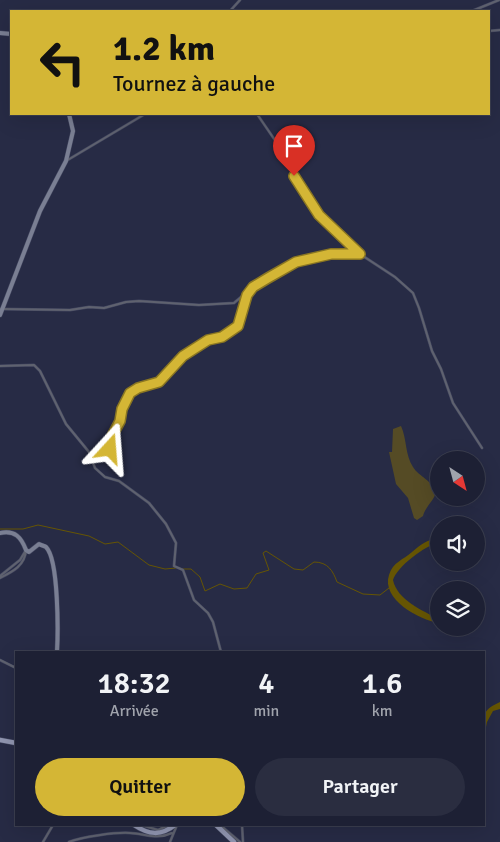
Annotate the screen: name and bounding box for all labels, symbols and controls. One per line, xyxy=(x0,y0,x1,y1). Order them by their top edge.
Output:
text: 1.2 km xyxy=(113,27,215,70)
icon: left xyxy=(30,30,95,95)
text: Tournez à gauche xyxy=(113,70,275,97)
pin xyxy=(273,125,315,176)
icon: arrive xyxy=(280,132,308,160)
position arrow xyxy=(83,422,135,474)
north arrow xyxy=(430,451,485,506)
map controls xyxy=(430,451,485,636)
button: sound xyxy=(430,516,485,571)
button: layers xyxy=(430,581,485,636)
text: 18:32 xyxy=(98,665,171,702)
text: 4 xyxy=(258,665,274,702)
text: 1.6 xyxy=(362,665,402,702)
text: Arrivée xyxy=(110,701,159,721)
text: min xyxy=(253,701,279,721)
text: km xyxy=(372,701,393,721)
button: Quitter xyxy=(35,758,245,816)
button: Partager xyxy=(255,758,465,816)

